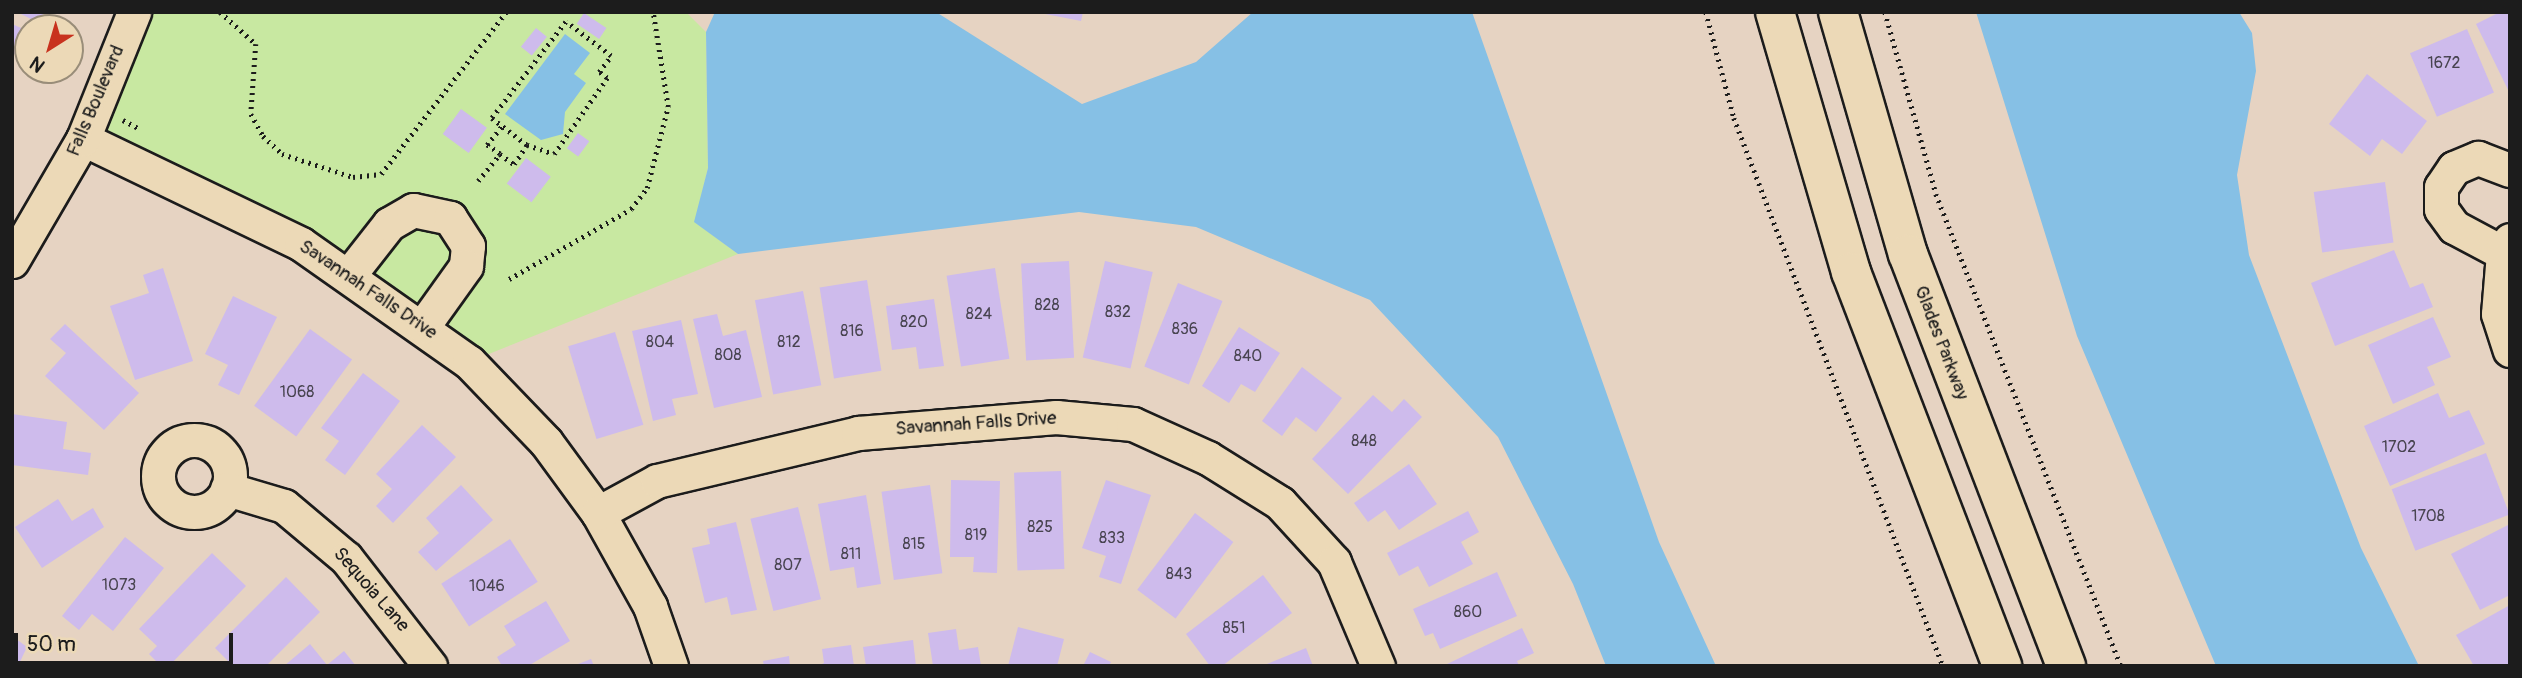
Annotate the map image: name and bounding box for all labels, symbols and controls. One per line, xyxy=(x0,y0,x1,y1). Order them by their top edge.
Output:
north arrow xyxy=(14,14,84,84)
street label: Falls Boulevard xyxy=(62,42,130,160)
text: N xyxy=(25,51,50,78)
house number: 1672 xyxy=(2428,53,2460,73)
street label: Savannah Falls Drive xyxy=(295,235,441,345)
street label: Glades Parkway xyxy=(1909,283,1973,403)
house number: 828 xyxy=(1034,295,1060,315)
house number: 832 xyxy=(1105,302,1131,322)
house number: 824 xyxy=(966,304,992,324)
house number: 820 xyxy=(900,312,928,332)
house number: 836 xyxy=(1172,319,1198,339)
house number: 816 xyxy=(840,321,864,341)
house number: 804 xyxy=(646,332,674,352)
house number: 812 xyxy=(777,332,801,352)
house number: 808 xyxy=(714,345,742,365)
house number: 840 xyxy=(1234,346,1262,366)
house number: 1068 xyxy=(280,382,314,402)
street label: Savannah Falls Drive xyxy=(895,407,1057,441)
house number: 848 xyxy=(1351,431,1377,451)
house number: 1702 xyxy=(2382,437,2416,457)
house number: 1708 xyxy=(2411,506,2445,526)
house number: 825 xyxy=(1027,517,1053,537)
house number: 819 xyxy=(965,525,987,545)
house number: 833 xyxy=(1099,528,1125,548)
house number: 815 xyxy=(903,534,925,554)
street label: Sequoia Lane xyxy=(328,543,414,637)
house number: 811 xyxy=(841,544,861,564)
house number: 807 xyxy=(774,555,802,575)
house number: 843 xyxy=(1166,564,1192,584)
house number: 1073 xyxy=(102,575,136,595)
house number: 1046 xyxy=(469,576,505,596)
house number: 860 xyxy=(1454,602,1482,622)
scale bar xyxy=(18,618,236,662)
house number: 851 xyxy=(1223,618,1245,638)
text: 50 m xyxy=(27,631,76,658)

